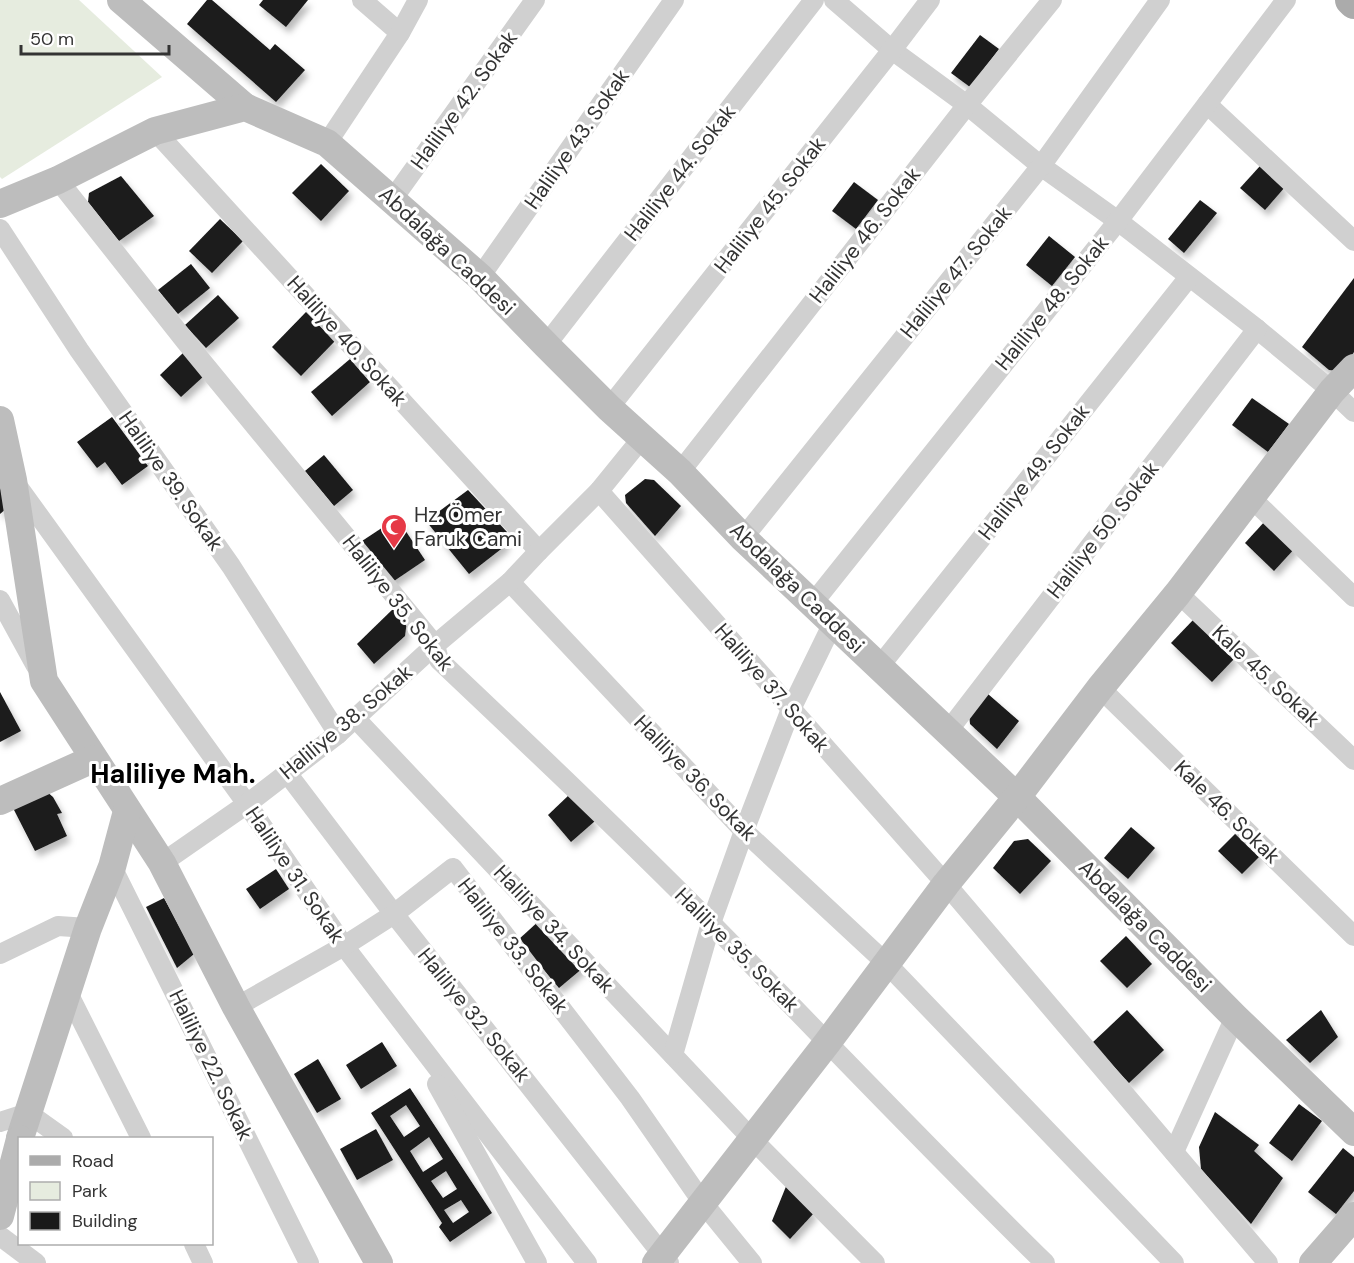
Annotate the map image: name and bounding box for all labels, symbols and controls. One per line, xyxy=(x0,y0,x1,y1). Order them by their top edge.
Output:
scale bar xyxy=(21,18,170,56)
street label: Haliliye 42. Sokak xyxy=(404,25,524,175)
text: 50 m xyxy=(30,27,74,51)
street label: Haliliye 43. Sokak xyxy=(518,63,636,215)
street label: Haliliye 44. Sokak xyxy=(618,99,742,247)
street label: Haliliye 45. Sokak xyxy=(708,131,832,279)
street label: Haliliye 46. Sokak xyxy=(803,161,927,309)
street label: Abdalağa Caddesi xyxy=(373,180,521,322)
street label: Haliliye 47. Sokak xyxy=(894,200,1018,344)
street label: Haliliye 48. Sokak xyxy=(989,229,1115,376)
street label: Haliliye 40. Sokak xyxy=(281,270,413,413)
street label: Haliliye 49. Sokak xyxy=(972,398,1096,546)
street label: Haliliye 39. Sokak xyxy=(112,406,230,557)
street label: Haliliye 50. Sokak xyxy=(1041,455,1166,604)
place label: Hz. Ömer Faruk Cami xyxy=(414,501,522,553)
mosque icon: Hz. Ömer Faruk Cami xyxy=(379,512,409,550)
street label: Abdalağa Caddesi xyxy=(724,517,870,659)
street label: Haliliye 35. Sokak xyxy=(336,529,460,677)
street label: Haliliye 37. Sokak xyxy=(708,618,836,759)
street label: Kale 45. Sokak xyxy=(1206,619,1326,734)
street label: Haliliye 38. Sokak xyxy=(274,658,419,786)
street label: Haliliye 36. Sokak xyxy=(628,709,763,847)
street label: Kale 46. Sokak xyxy=(1168,754,1286,870)
district label: Haliliye Mah. xyxy=(90,756,256,791)
street label: Haliliye 31. Sokak xyxy=(239,801,351,949)
street label: Abdalağa Caddesi xyxy=(1073,854,1217,998)
street label: Haliliye 34. Sokak xyxy=(487,859,621,999)
street label: Haliliye 33. Sokak xyxy=(451,872,575,1020)
street label: Haliliye 35. Sokak xyxy=(669,882,806,1019)
street label: Haliliye 32. Sokak xyxy=(411,942,537,1088)
street label: Haliliye 22. Sokak xyxy=(162,985,260,1145)
legend xyxy=(18,1137,213,1245)
text: Road xyxy=(72,1149,114,1173)
text: Park xyxy=(72,1179,108,1203)
text: Building xyxy=(72,1209,137,1233)

